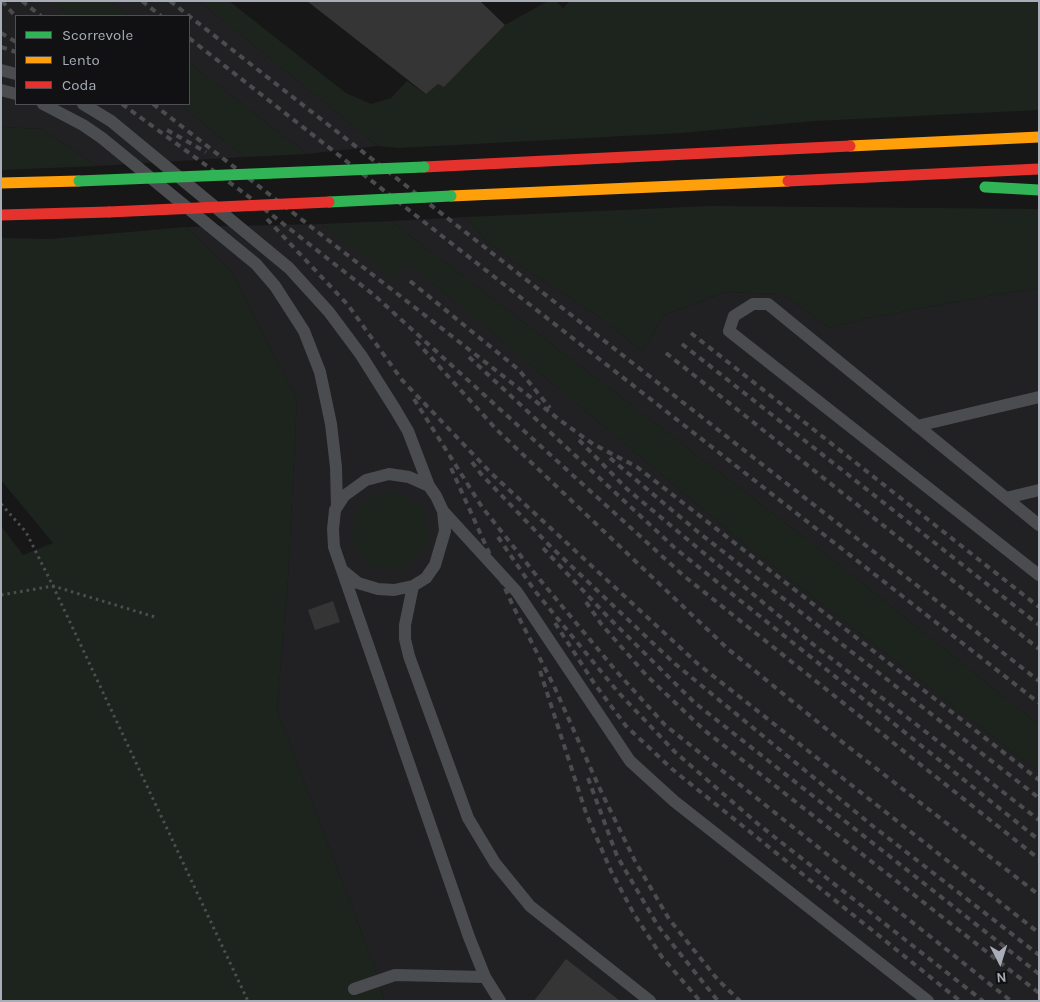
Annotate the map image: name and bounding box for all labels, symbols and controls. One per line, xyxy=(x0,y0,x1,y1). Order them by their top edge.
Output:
legend xyxy=(15,15,190,105)
text: Scorrevole xyxy=(62,26,133,44)
text: Lento xyxy=(62,51,100,69)
text: Coda xyxy=(62,76,97,94)
north arrow xyxy=(975,937,1025,987)
text: N xyxy=(996,969,1007,986)

